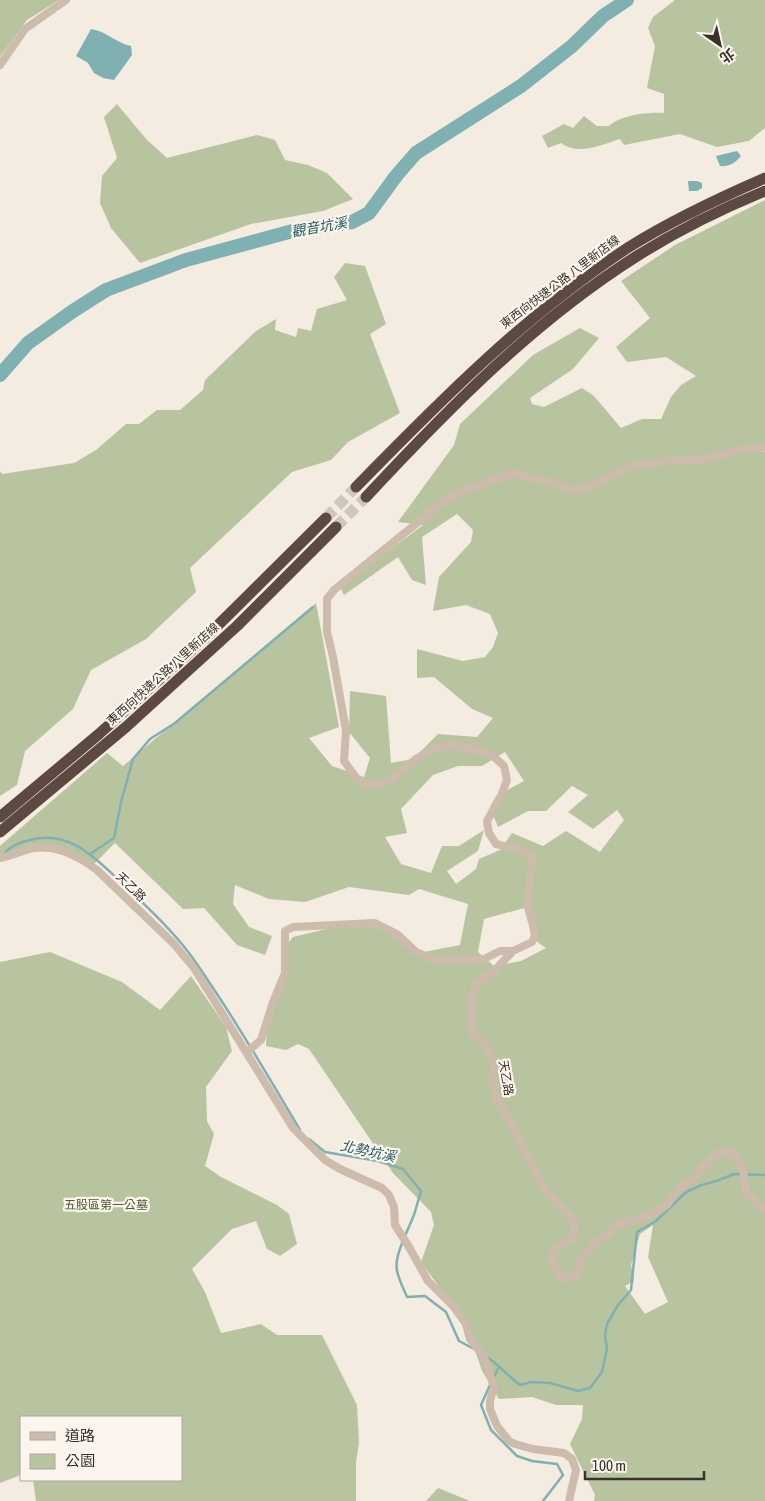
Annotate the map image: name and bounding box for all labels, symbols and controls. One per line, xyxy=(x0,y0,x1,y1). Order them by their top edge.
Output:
north arrow xyxy=(695,20,745,70)
text: 北 xyxy=(717,45,738,66)
water label: 觀音坑溪 xyxy=(290,214,350,240)
street label: 東西向快速公路 八里新店線 xyxy=(498,233,622,331)
street label: 東西向快速公路 八里新店線 xyxy=(104,620,222,728)
street label: 天乙路 xyxy=(113,869,149,905)
street label: 天乙路 xyxy=(496,1059,516,1097)
water label: 北勢坑溪 xyxy=(339,1137,399,1165)
park label: 五股區第一公墓 xyxy=(64,1198,148,1212)
legend xyxy=(20,1416,182,1481)
text: 道路 xyxy=(65,1427,95,1444)
scale bar xyxy=(585,1448,704,1480)
text: 公園 xyxy=(65,1452,95,1469)
text: 100 m xyxy=(592,1457,626,1474)

